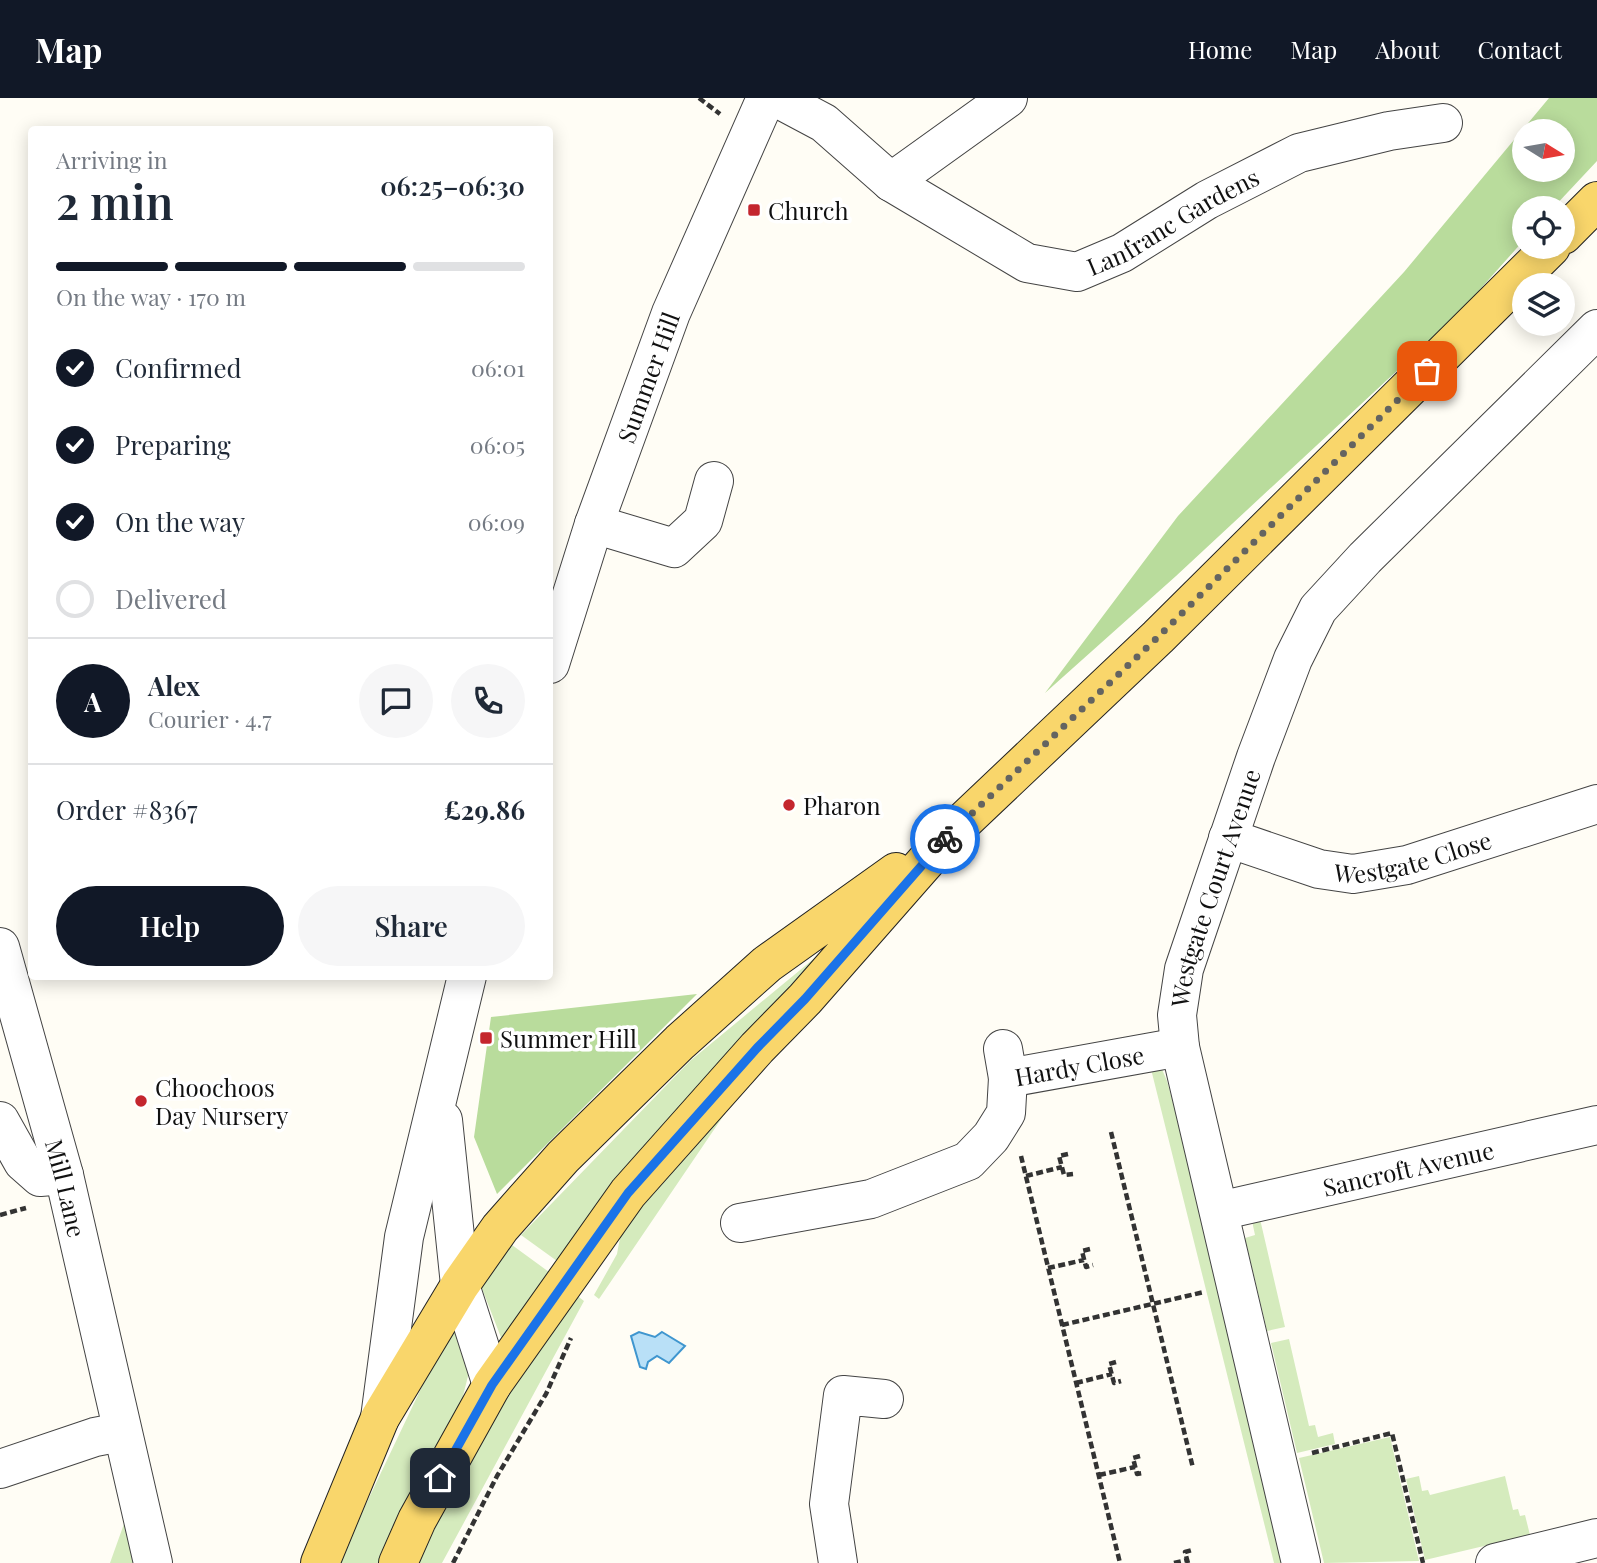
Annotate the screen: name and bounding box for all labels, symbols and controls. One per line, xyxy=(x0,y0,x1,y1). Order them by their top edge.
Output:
text: Map xyxy=(35,27,102,71)
text: Home xyxy=(1188,33,1252,65)
text: Map xyxy=(1290,33,1337,65)
text: About xyxy=(1375,33,1439,65)
text: Contact xyxy=(1477,33,1562,65)
north arrow xyxy=(1512,119,1575,182)
map controls xyxy=(1512,119,1575,336)
text: Arriving in xyxy=(56,144,168,175)
street label: Lanfranc Gardens xyxy=(1082,160,1264,282)
text: 06:25–06:30 xyxy=(380,168,525,203)
text: 2 min xyxy=(56,170,174,232)
place label: Church xyxy=(768,194,849,226)
button: locate xyxy=(1512,196,1575,259)
marker: Church xyxy=(746,202,762,218)
button: layers xyxy=(1512,273,1575,336)
text: On the way · 170 m xyxy=(56,281,246,312)
street label: Summer Hill xyxy=(609,307,686,447)
pin xyxy=(1397,341,1457,401)
icon: check xyxy=(56,349,94,387)
text: Confirmed xyxy=(115,350,242,385)
text: 06:01 xyxy=(471,352,525,383)
icon: bag xyxy=(1408,352,1446,390)
icon: check xyxy=(56,426,94,464)
text: Preparing xyxy=(115,427,231,462)
text: 06:05 xyxy=(470,429,525,460)
icon: check xyxy=(56,503,94,541)
text: On the way xyxy=(115,504,245,539)
text: 06:09 xyxy=(468,506,525,537)
text: Delivered xyxy=(115,581,227,616)
button: chat xyxy=(359,664,433,738)
button: phone xyxy=(451,664,525,738)
text: Alex xyxy=(148,668,200,703)
text: A xyxy=(84,684,102,719)
text: Courier · 4.7 xyxy=(148,703,272,734)
street label: Westgate Court Avenue xyxy=(1162,764,1267,1010)
place label: Pharon xyxy=(803,789,881,821)
text: Order #8367 xyxy=(56,792,198,827)
text: £29.86 xyxy=(444,792,525,827)
marker: Pharon xyxy=(781,797,797,813)
courier xyxy=(910,804,980,874)
icon: bike xyxy=(926,820,964,858)
street label: Westgate Close xyxy=(1331,823,1495,890)
button: Help xyxy=(56,886,284,966)
button: Share xyxy=(298,886,525,966)
place label: Summer Hill xyxy=(500,1022,637,1054)
marker: Summer Hill xyxy=(478,1030,494,1046)
street label: Hardy Close xyxy=(1012,1038,1147,1092)
place label: Choochoos Day Nursery xyxy=(155,1071,288,1131)
marker: Choochoos Day Nursery xyxy=(133,1093,149,1109)
street label: Sancroft Avenue xyxy=(1319,1133,1497,1203)
street label: Mill Lane xyxy=(39,1135,94,1240)
pin xyxy=(410,1448,470,1508)
icon: home xyxy=(421,1459,459,1497)

